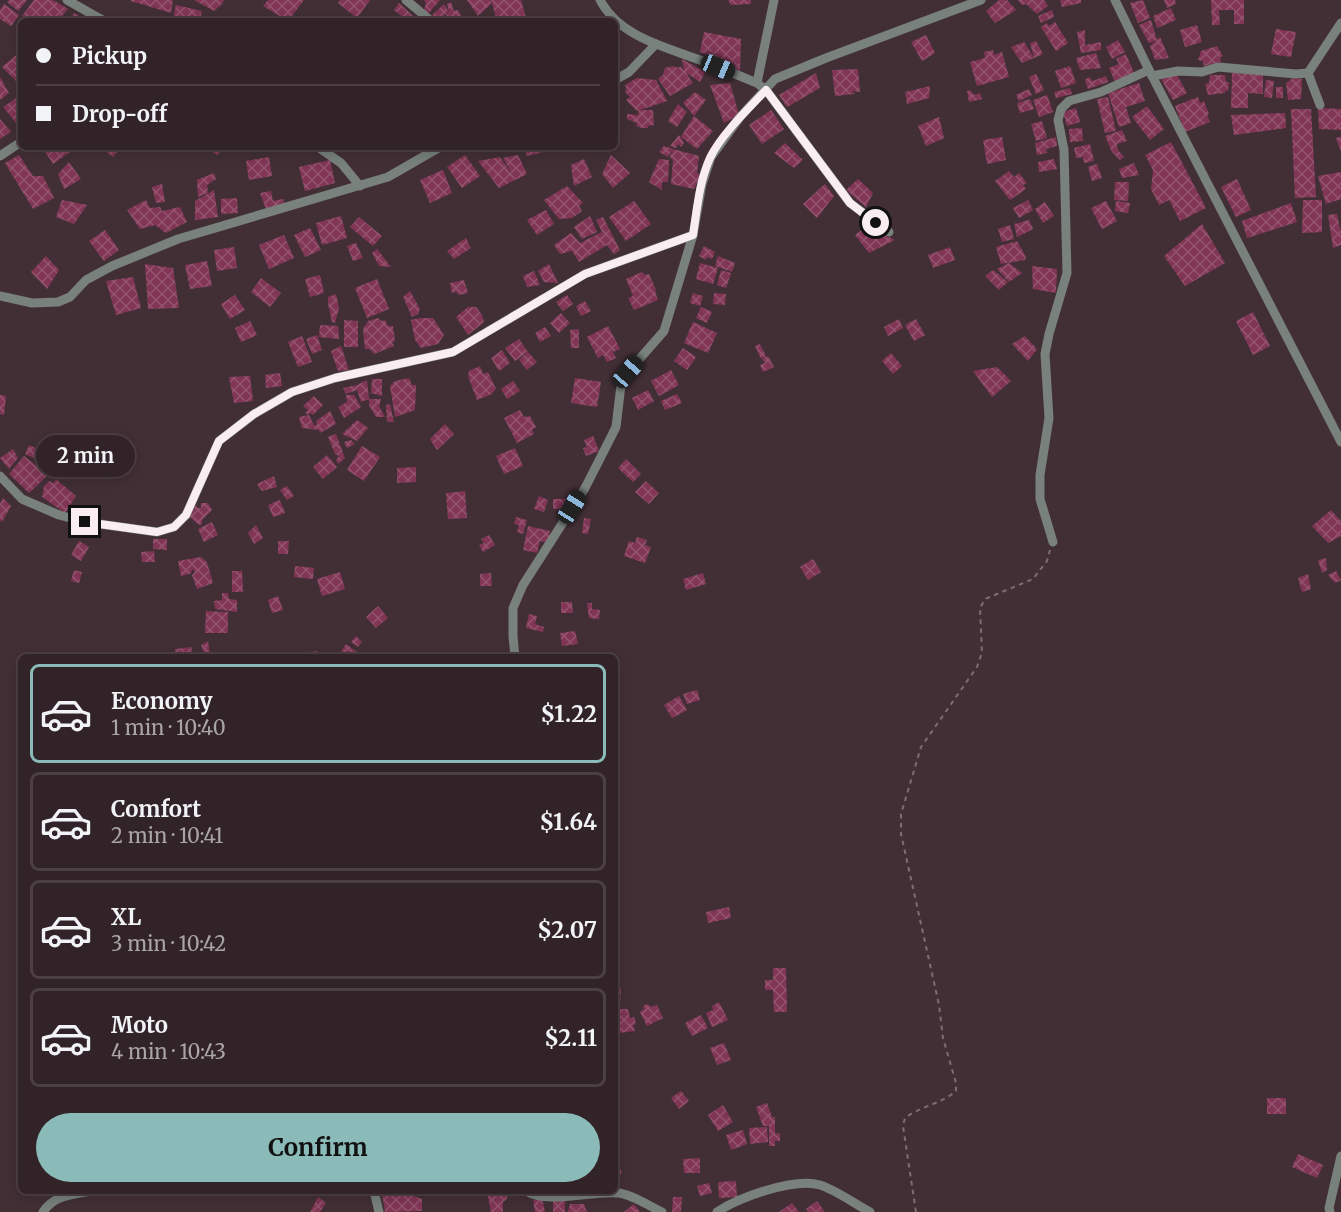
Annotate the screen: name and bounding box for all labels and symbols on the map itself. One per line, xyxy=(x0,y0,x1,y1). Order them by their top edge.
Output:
car xyxy=(698,52,738,82)
route start xyxy=(862,209,889,236)
car xyxy=(609,353,647,391)
callout: 2 min xyxy=(36,435,134,477)
car xyxy=(555,487,589,527)
route end xyxy=(71,508,98,535)

